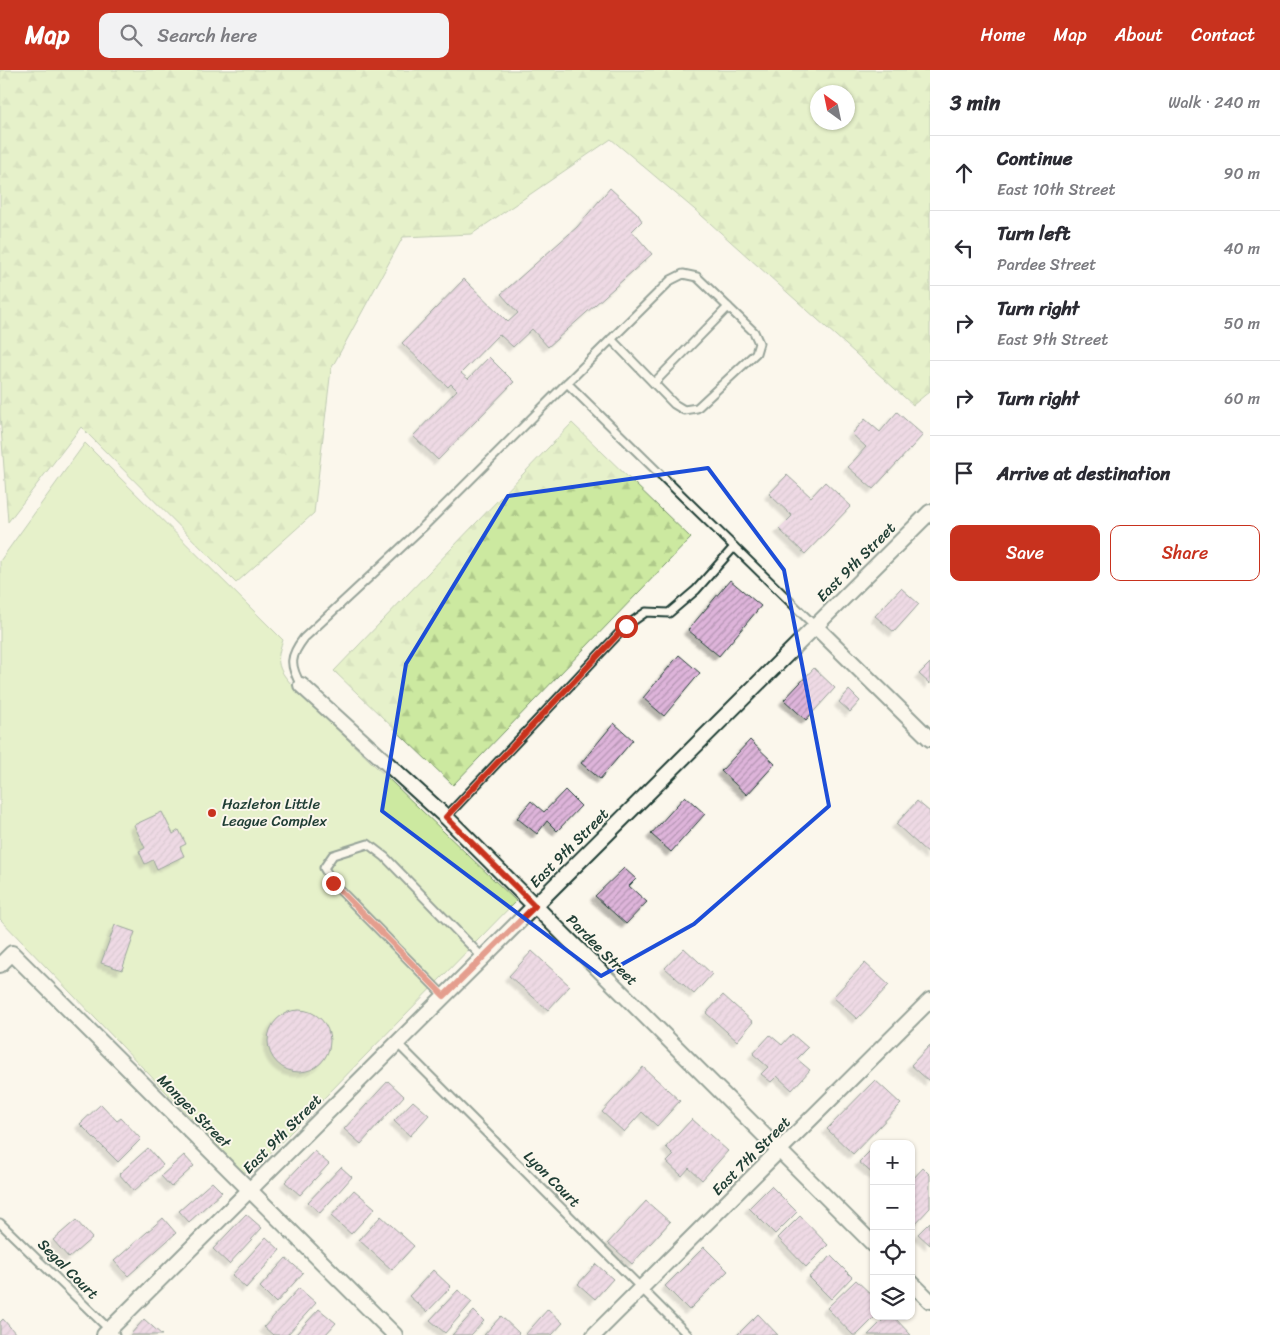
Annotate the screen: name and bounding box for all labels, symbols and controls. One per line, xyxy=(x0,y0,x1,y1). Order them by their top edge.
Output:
search box xyxy=(99,13,449,58)
text: Map xyxy=(25,14,69,56)
text: Search here xyxy=(157,19,257,52)
text: Home xyxy=(981,19,1026,51)
text: Map xyxy=(1054,19,1087,51)
text: About xyxy=(1115,19,1163,51)
text: Contact xyxy=(1191,19,1255,51)
icon: search xyxy=(117,21,145,49)
text: 3 min xyxy=(950,84,1000,122)
north arrow xyxy=(810,85,855,130)
text: Walk · 240 m xyxy=(1168,88,1260,117)
text: Continue xyxy=(997,142,1073,175)
icon: ahead xyxy=(950,159,978,187)
text: 90 m xyxy=(1224,159,1260,188)
text: East 10th Street xyxy=(997,175,1115,204)
text: Turn left xyxy=(997,217,1070,250)
icon: left xyxy=(950,234,978,262)
text: 40 m xyxy=(1223,234,1260,263)
text: Pardee Street xyxy=(997,250,1096,279)
text: Turn right xyxy=(997,292,1079,325)
icon: right xyxy=(950,309,978,337)
text: 50 m xyxy=(1224,309,1260,338)
text: East 9th Street xyxy=(997,325,1108,354)
text: Turn right xyxy=(997,382,1079,415)
icon: right xyxy=(950,384,978,412)
text: 60 m xyxy=(1224,384,1260,413)
text: Arrive at destination xyxy=(997,457,1170,490)
icon: arrive xyxy=(950,459,978,487)
street label: East 9th Street xyxy=(810,516,902,608)
button: Save xyxy=(950,525,1100,581)
button: Share xyxy=(1110,525,1260,581)
route start xyxy=(615,615,638,638)
place label: Hazleton Little League Complex xyxy=(222,791,327,834)
street label: East 9th Street xyxy=(523,802,615,894)
marker: Hazleton Little League Complex xyxy=(206,807,218,819)
route end xyxy=(322,872,345,895)
street label: Pardee Street xyxy=(560,908,644,992)
street label: Monges Street xyxy=(151,1068,238,1155)
street label: East 9th Street xyxy=(236,1088,328,1180)
street label: East 7th Street xyxy=(705,1110,797,1202)
map controls xyxy=(870,1140,915,1320)
button: + xyxy=(870,1140,915,1185)
street label: Lyon Court xyxy=(517,1144,587,1214)
button: − xyxy=(870,1185,915,1230)
button: locate xyxy=(870,1230,915,1275)
street label: Segal Court xyxy=(31,1232,105,1306)
button: layers xyxy=(870,1275,915,1320)

